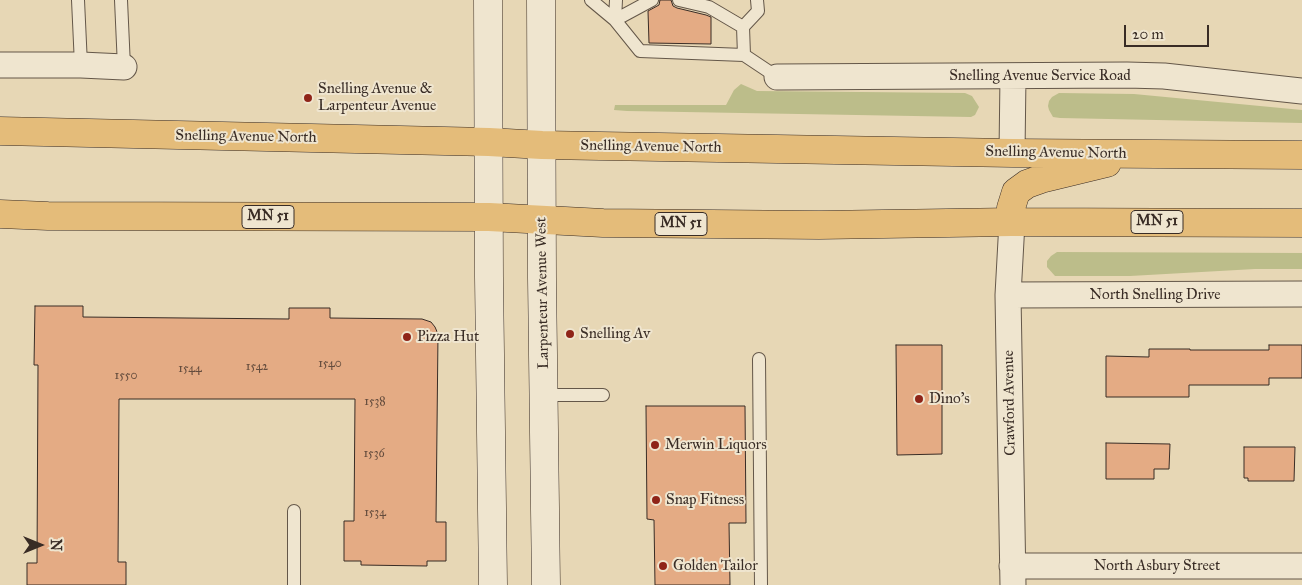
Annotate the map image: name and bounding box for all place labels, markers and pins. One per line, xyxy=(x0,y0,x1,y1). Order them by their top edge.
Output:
place label: Snelling Avenue & Larpenteur Avenue xyxy=(318,80,436,115)
marker: Snelling Avenue & Larpenteur Avenue xyxy=(302,92,314,104)
place label: Snelling Av xyxy=(580,325,650,343)
place label: Pizza Hut xyxy=(417,328,479,346)
marker: Snelling Av xyxy=(564,328,576,340)
marker: Pizza Hut xyxy=(401,331,413,343)
place label: Dino's xyxy=(929,390,970,408)
marker: Dino's xyxy=(913,393,925,405)
place label: Merwin Liquors xyxy=(665,436,767,454)
marker: Merwin Liquors xyxy=(649,439,661,451)
place label: Snap Fitness xyxy=(666,491,744,509)
marker: Snap Fitness xyxy=(650,494,662,506)
place label: Golden Tailor xyxy=(673,557,758,575)
marker: Golden Tailor xyxy=(657,560,669,572)

